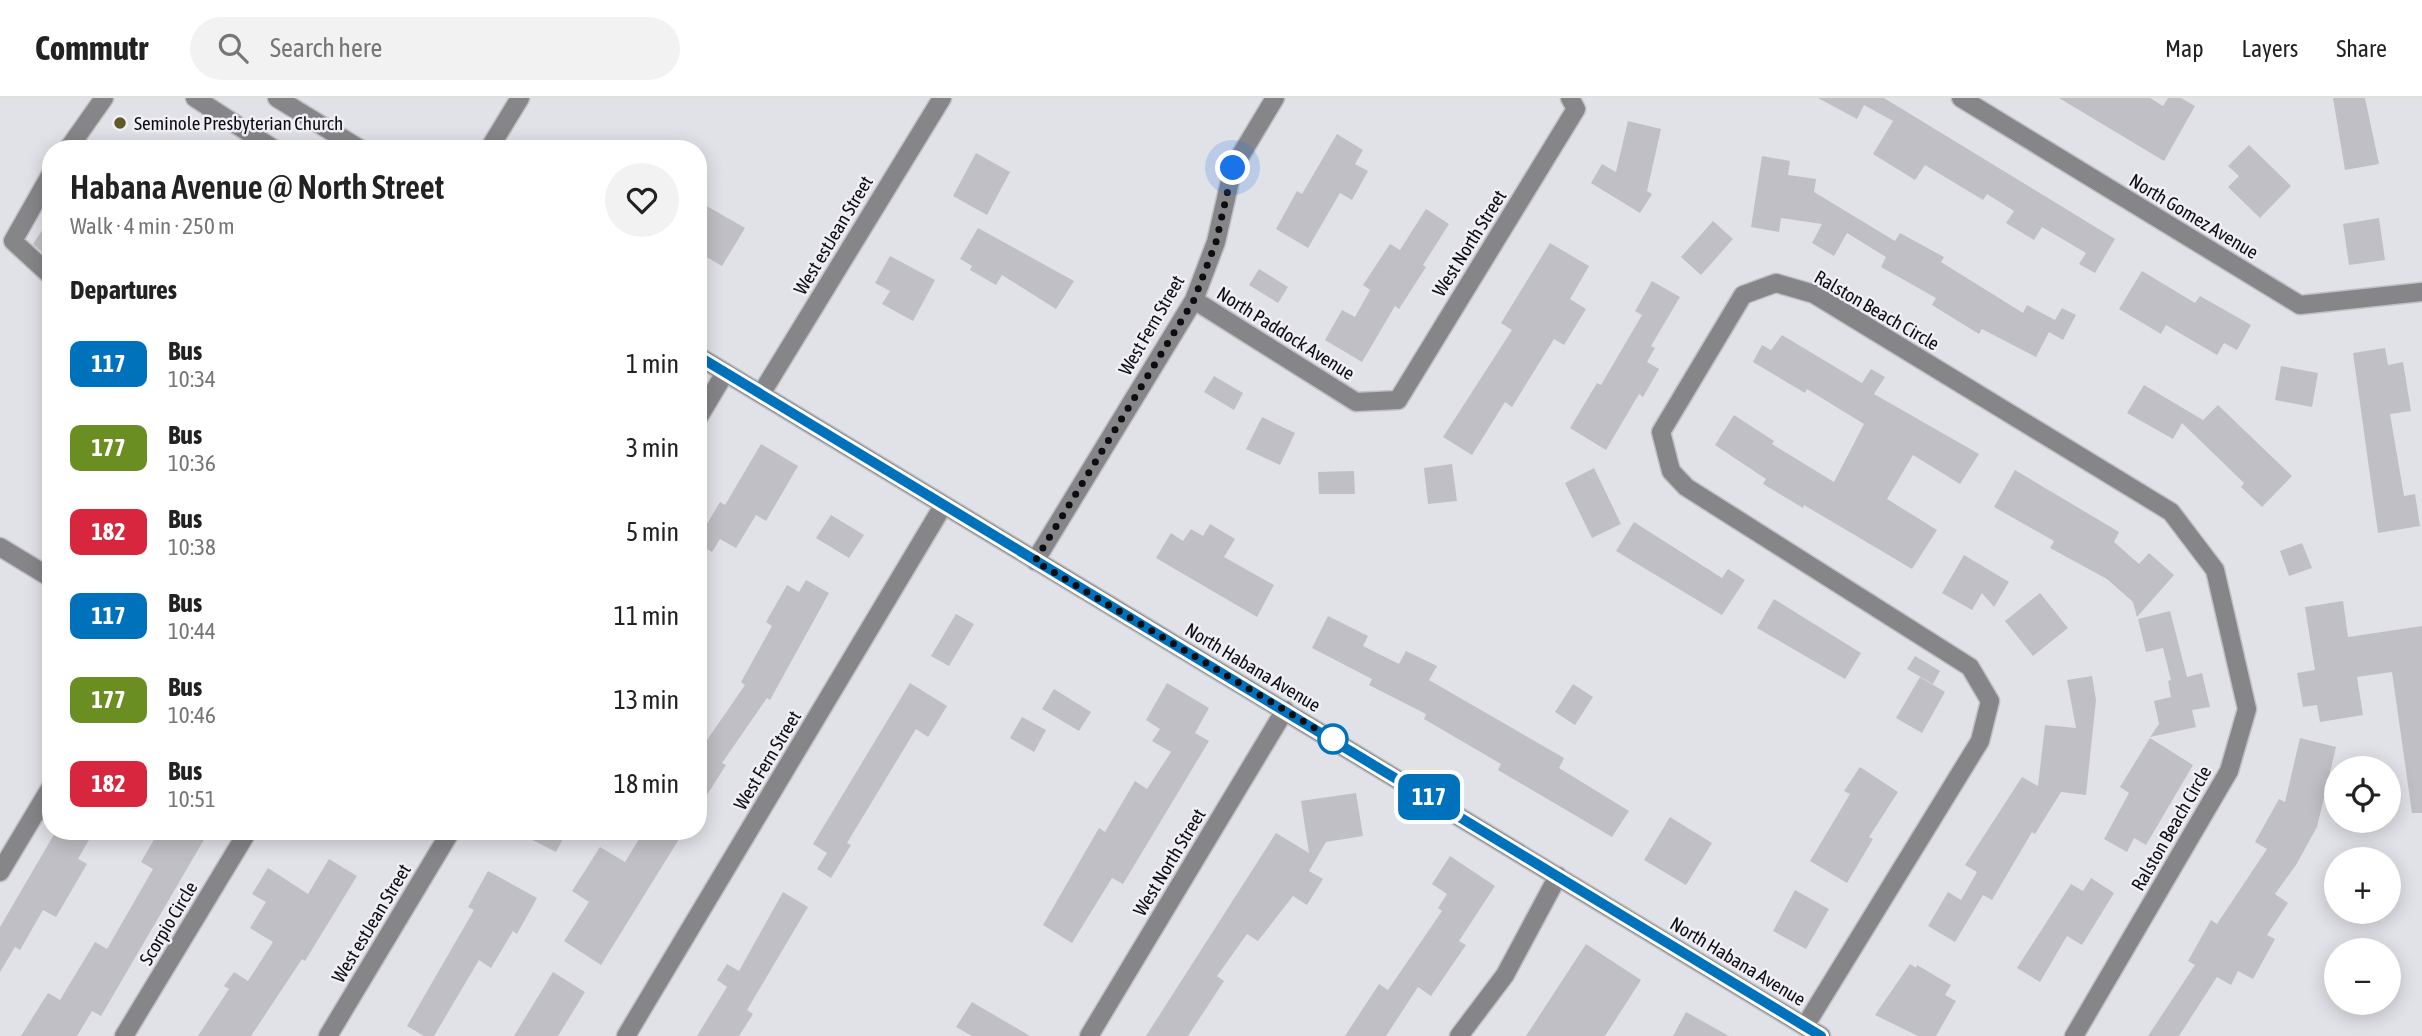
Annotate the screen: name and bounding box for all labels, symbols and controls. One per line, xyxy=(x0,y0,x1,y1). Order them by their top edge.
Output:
search box xyxy=(190,17,680,80)
text: Commutr xyxy=(35,29,148,67)
icon: search xyxy=(214,29,252,67)
text: Search here xyxy=(270,33,382,63)
text: Map xyxy=(2165,35,2204,62)
text: Layers xyxy=(2242,35,2298,62)
text: Share xyxy=(2336,35,2387,62)
place label: Seminole Presbyterian Church xyxy=(134,112,343,134)
marker: Seminole Presbyterian Church xyxy=(112,115,128,131)
your location xyxy=(1215,150,1250,185)
button: heart xyxy=(605,163,679,237)
text: Habana Avenue @ North Street xyxy=(70,168,444,206)
street label: North Gomez Avenue xyxy=(2126,169,2262,263)
street label: West estJean Street xyxy=(789,172,877,298)
street label: West North Street xyxy=(1428,186,1510,300)
text: Walk · 4 min · 250 m xyxy=(70,213,234,239)
street label: Ralston Beach Circle xyxy=(1811,265,1943,355)
street label: West Fern Street xyxy=(1114,271,1188,379)
text: Departures xyxy=(70,275,177,305)
street label: North Paddock Avenue xyxy=(1213,282,1359,384)
text: Bus xyxy=(168,336,202,366)
text: 1 min xyxy=(626,349,679,379)
text: 117 xyxy=(92,350,125,377)
text: 10:34 xyxy=(168,366,216,392)
text: Bus xyxy=(168,420,202,450)
text: 3 min xyxy=(626,433,679,463)
text: 177 xyxy=(92,434,125,461)
text: 10:36 xyxy=(168,450,216,476)
text: Bus xyxy=(168,504,202,534)
text: 5 min xyxy=(626,517,679,547)
text: 182 xyxy=(92,518,125,545)
text: 10:38 xyxy=(168,534,216,560)
text: Bus xyxy=(168,588,202,618)
text: 11 min xyxy=(614,601,679,631)
text: 117 xyxy=(92,602,125,629)
text: 10:44 xyxy=(168,618,216,644)
street label: North Habana Avenue xyxy=(1181,618,1325,716)
text: Bus xyxy=(168,672,202,702)
text: 13 min xyxy=(614,685,679,715)
text: 177 xyxy=(92,686,125,713)
text: 10:46 xyxy=(168,702,216,728)
street label: West Fern Street xyxy=(729,706,805,814)
unlabelled marker xyxy=(1318,724,1348,754)
text: Bus xyxy=(168,756,202,786)
map controls xyxy=(2324,756,2401,1015)
button: locate xyxy=(2324,756,2401,833)
street label: Ralston Beach Circle xyxy=(2126,762,2216,894)
text: 18 min xyxy=(614,769,679,799)
text: 182 xyxy=(92,770,125,797)
line badge: 117 xyxy=(1389,774,1469,820)
text: 117 xyxy=(1412,783,1446,810)
text: 10:51 xyxy=(168,786,216,812)
street label: West North Street xyxy=(1128,804,1210,920)
button: + xyxy=(2324,847,2401,924)
street label: West estJean Street xyxy=(327,860,415,986)
street label: Scorpio Circle xyxy=(134,877,202,969)
street label: North Habana Avenue xyxy=(1666,912,1810,1010)
button: − xyxy=(2324,938,2401,1015)

